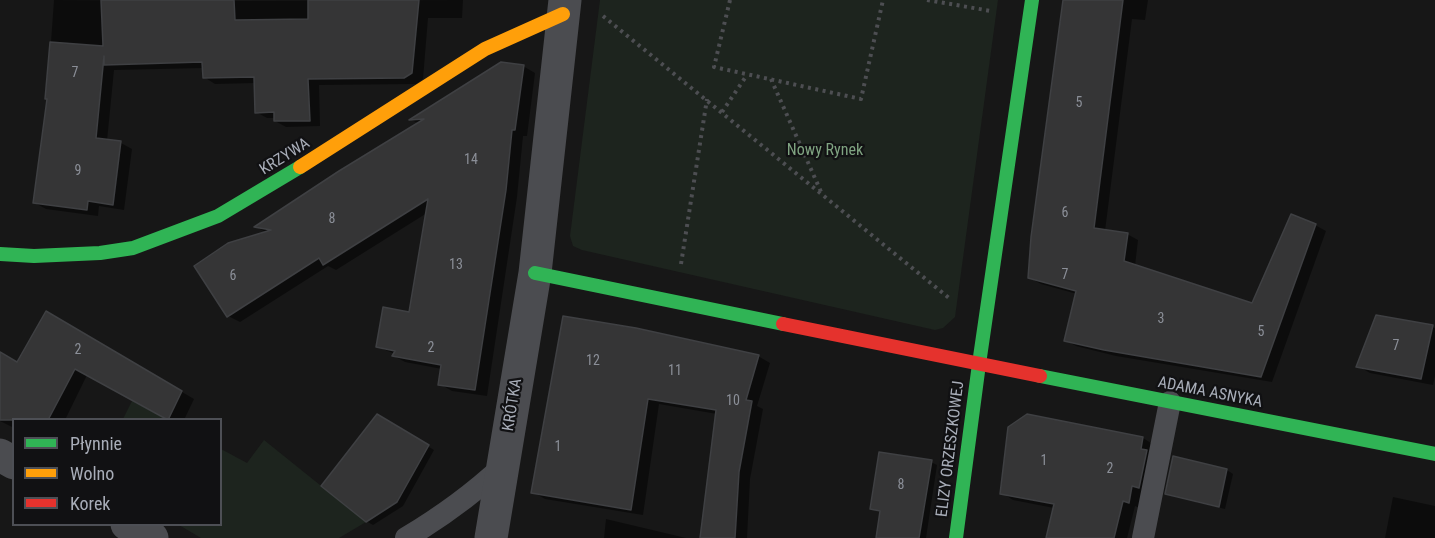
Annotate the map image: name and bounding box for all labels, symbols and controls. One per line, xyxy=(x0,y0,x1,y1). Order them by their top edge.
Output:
house number: 7 xyxy=(72,65,78,81)
house number: 5 xyxy=(1076,95,1082,111)
street label: KRZYWA xyxy=(257,134,313,180)
park label: Nowy Rynek xyxy=(787,141,863,161)
house number: 14 xyxy=(464,152,478,168)
house number: 9 xyxy=(75,163,81,179)
house number: 6 xyxy=(1062,205,1068,221)
house number: 8 xyxy=(329,211,335,227)
house number: 13 xyxy=(449,257,463,273)
house number: 7 xyxy=(1062,267,1068,283)
house number: 6 xyxy=(230,268,236,284)
house number: 3 xyxy=(1158,311,1164,327)
house number: 5 xyxy=(1258,324,1264,340)
house number: 7 xyxy=(1393,338,1399,354)
house number: 2 xyxy=(428,340,434,356)
house number: 2 xyxy=(75,342,81,358)
house number: 12 xyxy=(586,353,600,369)
house number: 11 xyxy=(668,363,682,379)
street label: ADAMA ASNYKA xyxy=(1156,373,1264,413)
street label: KRÓTKA xyxy=(499,377,527,433)
street label: ELIZY ORZESZKOWEJ xyxy=(933,380,969,518)
house number: 10 xyxy=(726,393,740,409)
legend xyxy=(12,418,222,526)
text: Płynnie xyxy=(70,433,122,454)
house number: 1 xyxy=(555,439,561,455)
house number: 1 xyxy=(1041,453,1047,469)
house number: 2 xyxy=(1107,461,1113,477)
text: Wolno xyxy=(70,463,114,484)
house number: 8 xyxy=(898,477,904,493)
text: Korek xyxy=(70,493,110,514)

